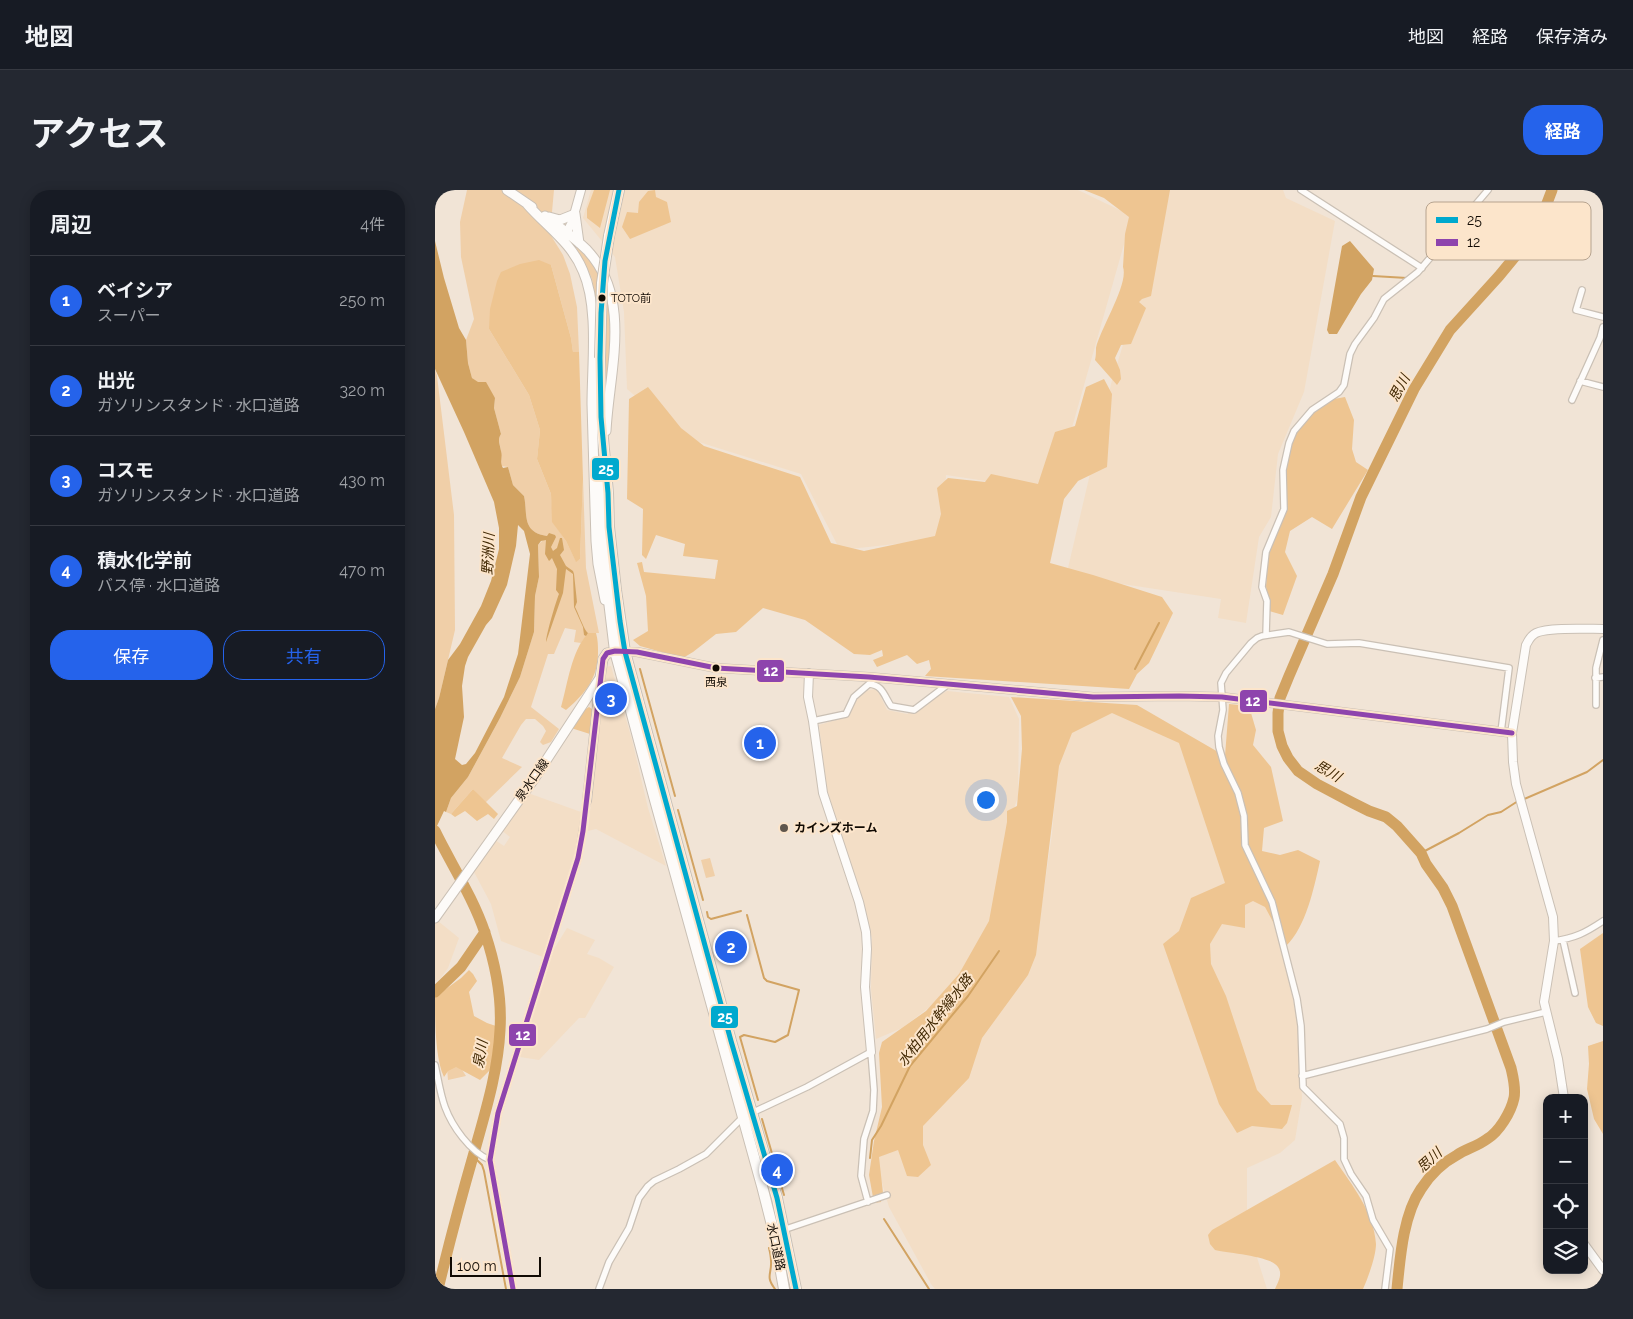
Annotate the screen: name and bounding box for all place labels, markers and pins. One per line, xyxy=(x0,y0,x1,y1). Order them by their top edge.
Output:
place label: TOTO前 xyxy=(611,292,651,305)
marker: TOTO前 xyxy=(597,293,607,303)
marker: 西泉 xyxy=(711,663,721,673)
place label: 西泉 xyxy=(705,676,728,689)
pin: 3 xyxy=(595,680,627,718)
pin: 1 xyxy=(744,724,776,762)
place label: カインズホーム xyxy=(794,821,877,835)
marker: カインズホーム xyxy=(778,822,790,834)
pin: 2 xyxy=(715,928,747,966)
pin: 4 xyxy=(761,1151,793,1189)

